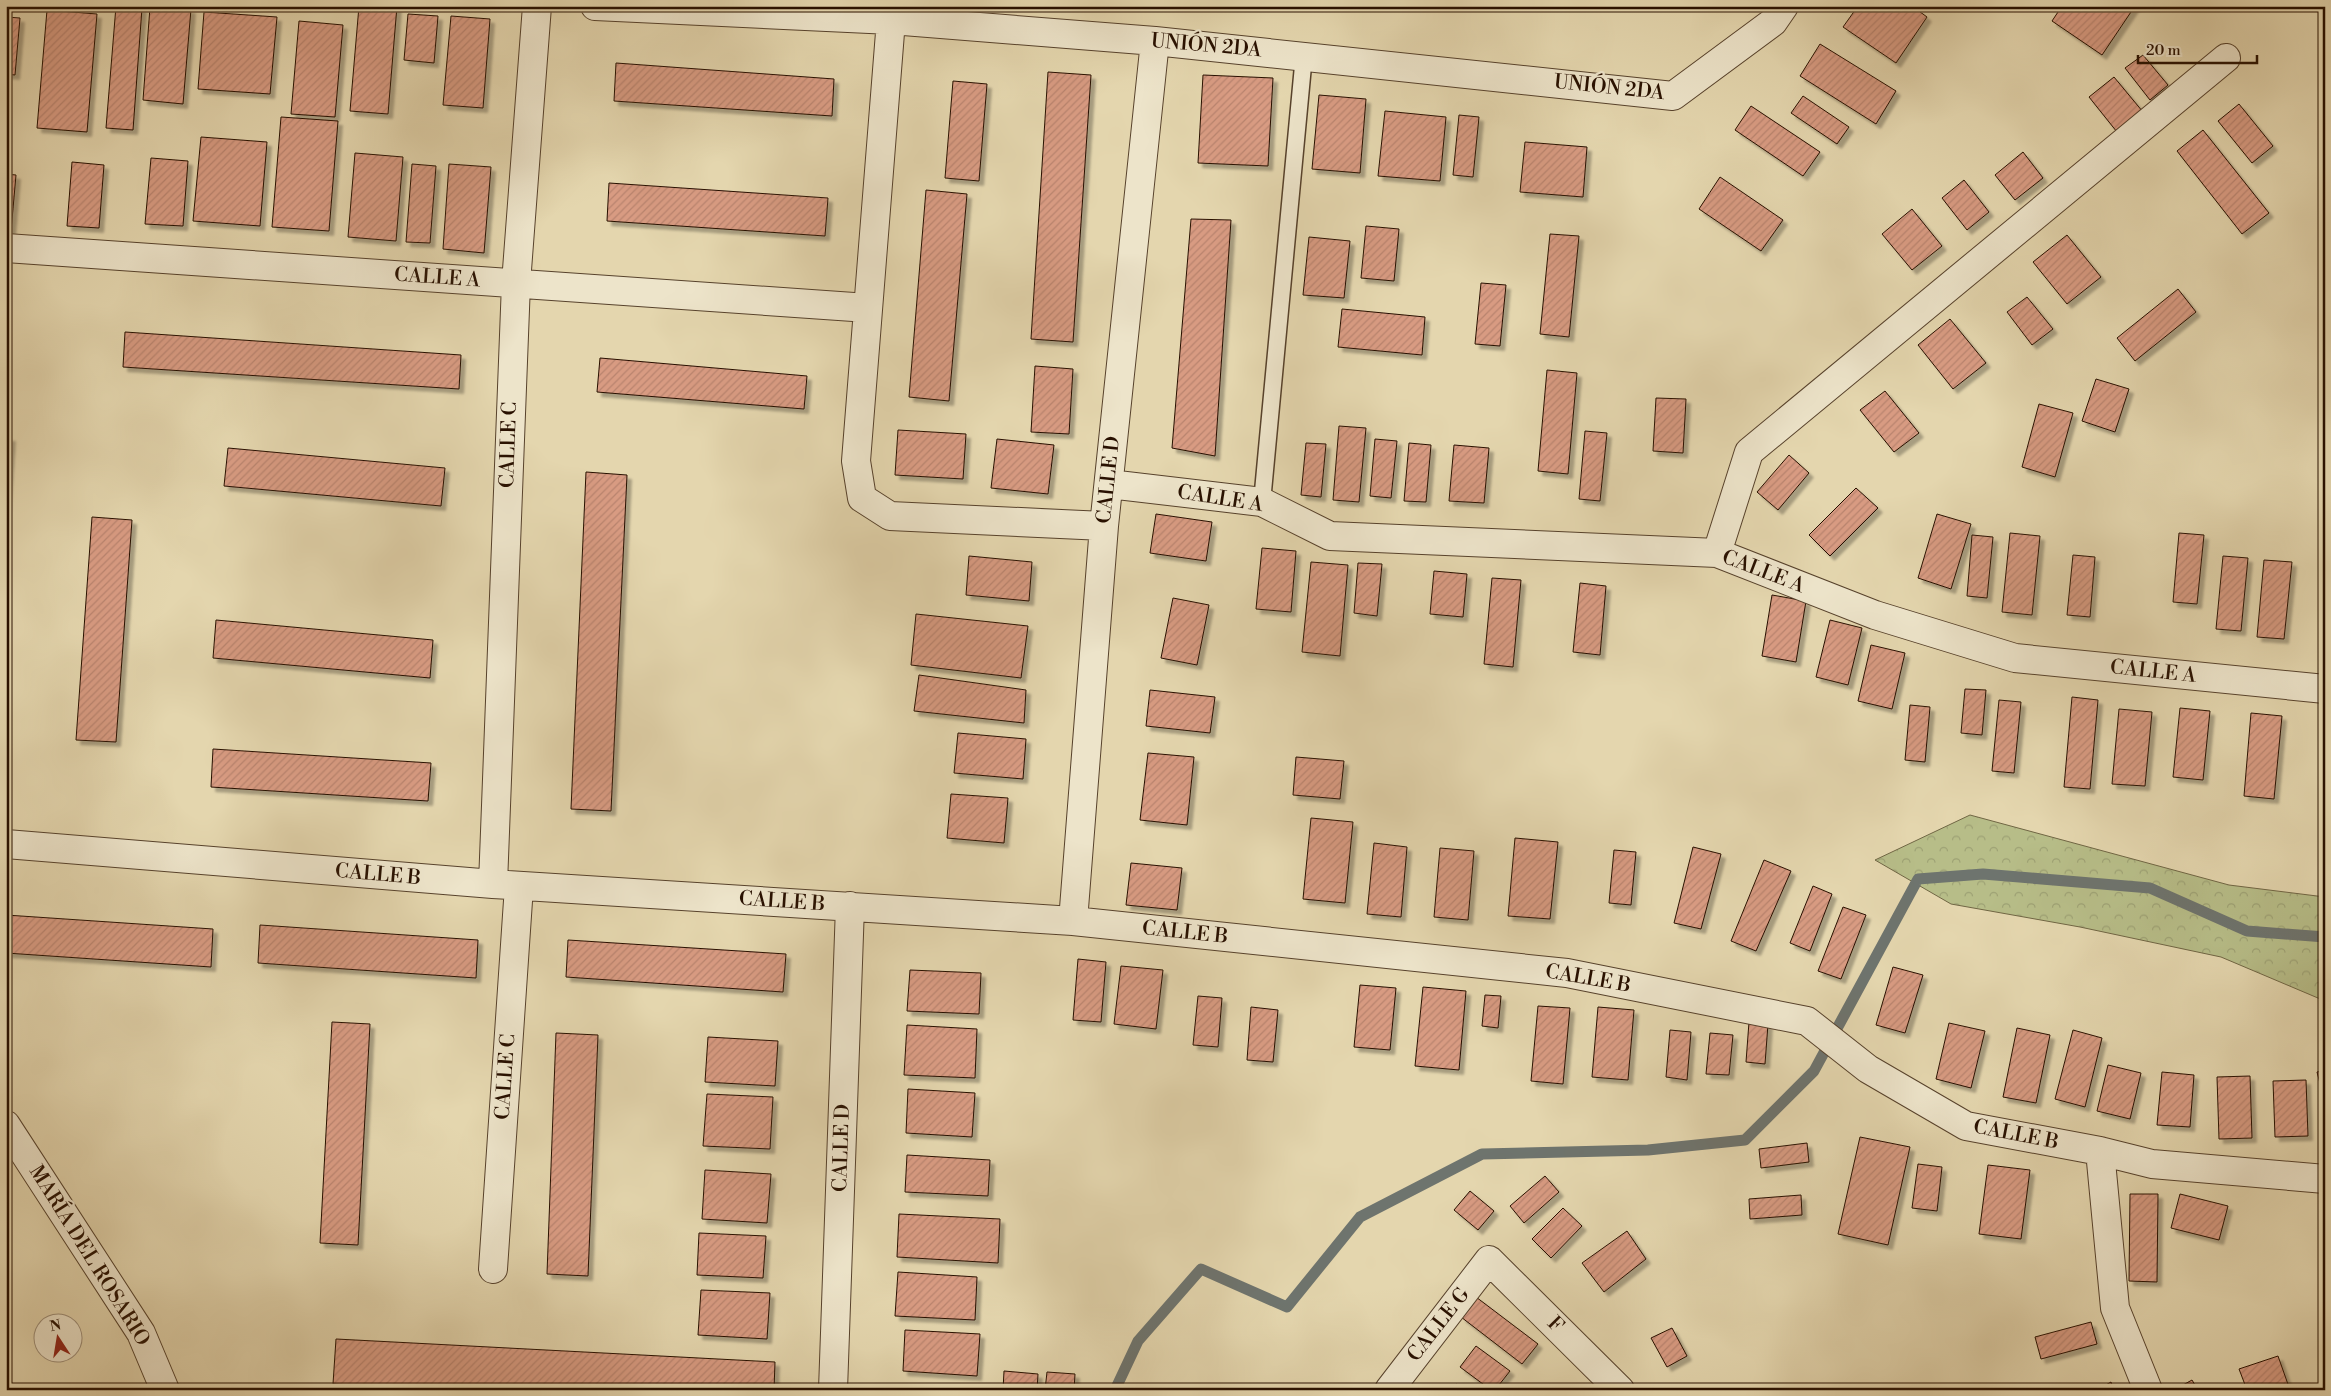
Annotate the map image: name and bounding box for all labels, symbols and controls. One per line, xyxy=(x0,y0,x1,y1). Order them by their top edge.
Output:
street label: UNIÓN 2DA xyxy=(1150,28,1264,63)
scale bar xyxy=(2138,32,2257,64)
text: 20 m xyxy=(2146,41,2181,60)
street label: UNIÓN 2DA xyxy=(1552,69,1667,106)
street label: CALLE A xyxy=(393,263,482,294)
street label: CALLE C xyxy=(495,401,523,489)
street label: CALLE D xyxy=(1092,435,1126,525)
street label: CALLE A xyxy=(1175,480,1266,518)
street label: CALLE A xyxy=(1718,545,1809,600)
street label: CALLE A xyxy=(2109,655,2198,689)
street label: CALLE B xyxy=(334,859,422,891)
street label: CALLE B xyxy=(738,887,826,917)
street label: CALLE B xyxy=(1141,916,1229,950)
street label: CALLE B xyxy=(1543,959,1633,999)
street label: CALLE C xyxy=(491,1033,521,1121)
street label: CALLE D xyxy=(828,1104,856,1192)
street label: CALLE B xyxy=(1971,1114,2061,1156)
street label: MARÍA DEL ROSARIO xyxy=(23,1160,156,1351)
street label: CALLE G xyxy=(1402,1283,1476,1367)
street label: F xyxy=(1542,1312,1568,1338)
north arrow xyxy=(32,1314,82,1364)
text: N xyxy=(48,1316,63,1336)

